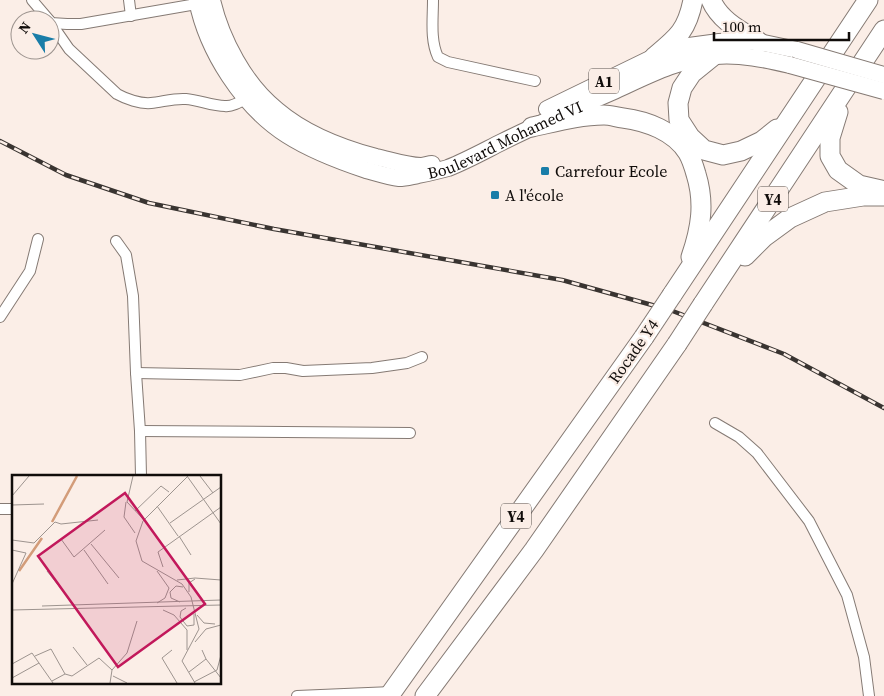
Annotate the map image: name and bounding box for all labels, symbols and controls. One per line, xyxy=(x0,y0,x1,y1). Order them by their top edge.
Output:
north arrow xyxy=(10,10,60,60)
scale bar xyxy=(714,10,849,42)
text: 100 m xyxy=(722,16,762,37)
text: N xyxy=(13,17,36,37)
road number: A1 xyxy=(589,68,619,94)
street label: Boulevard Mohamed VI xyxy=(425,95,586,184)
place label: Carrefour Ecole xyxy=(555,160,667,182)
marker: Carrefour Ecole xyxy=(539,165,551,177)
place label: A l'école xyxy=(505,184,564,206)
road number: Y4 xyxy=(758,186,788,212)
marker: A l'école xyxy=(489,189,501,201)
street label: Rocade Y4 xyxy=(603,315,663,387)
inset map xyxy=(12,475,221,684)
road number: Y4 xyxy=(501,504,531,528)

